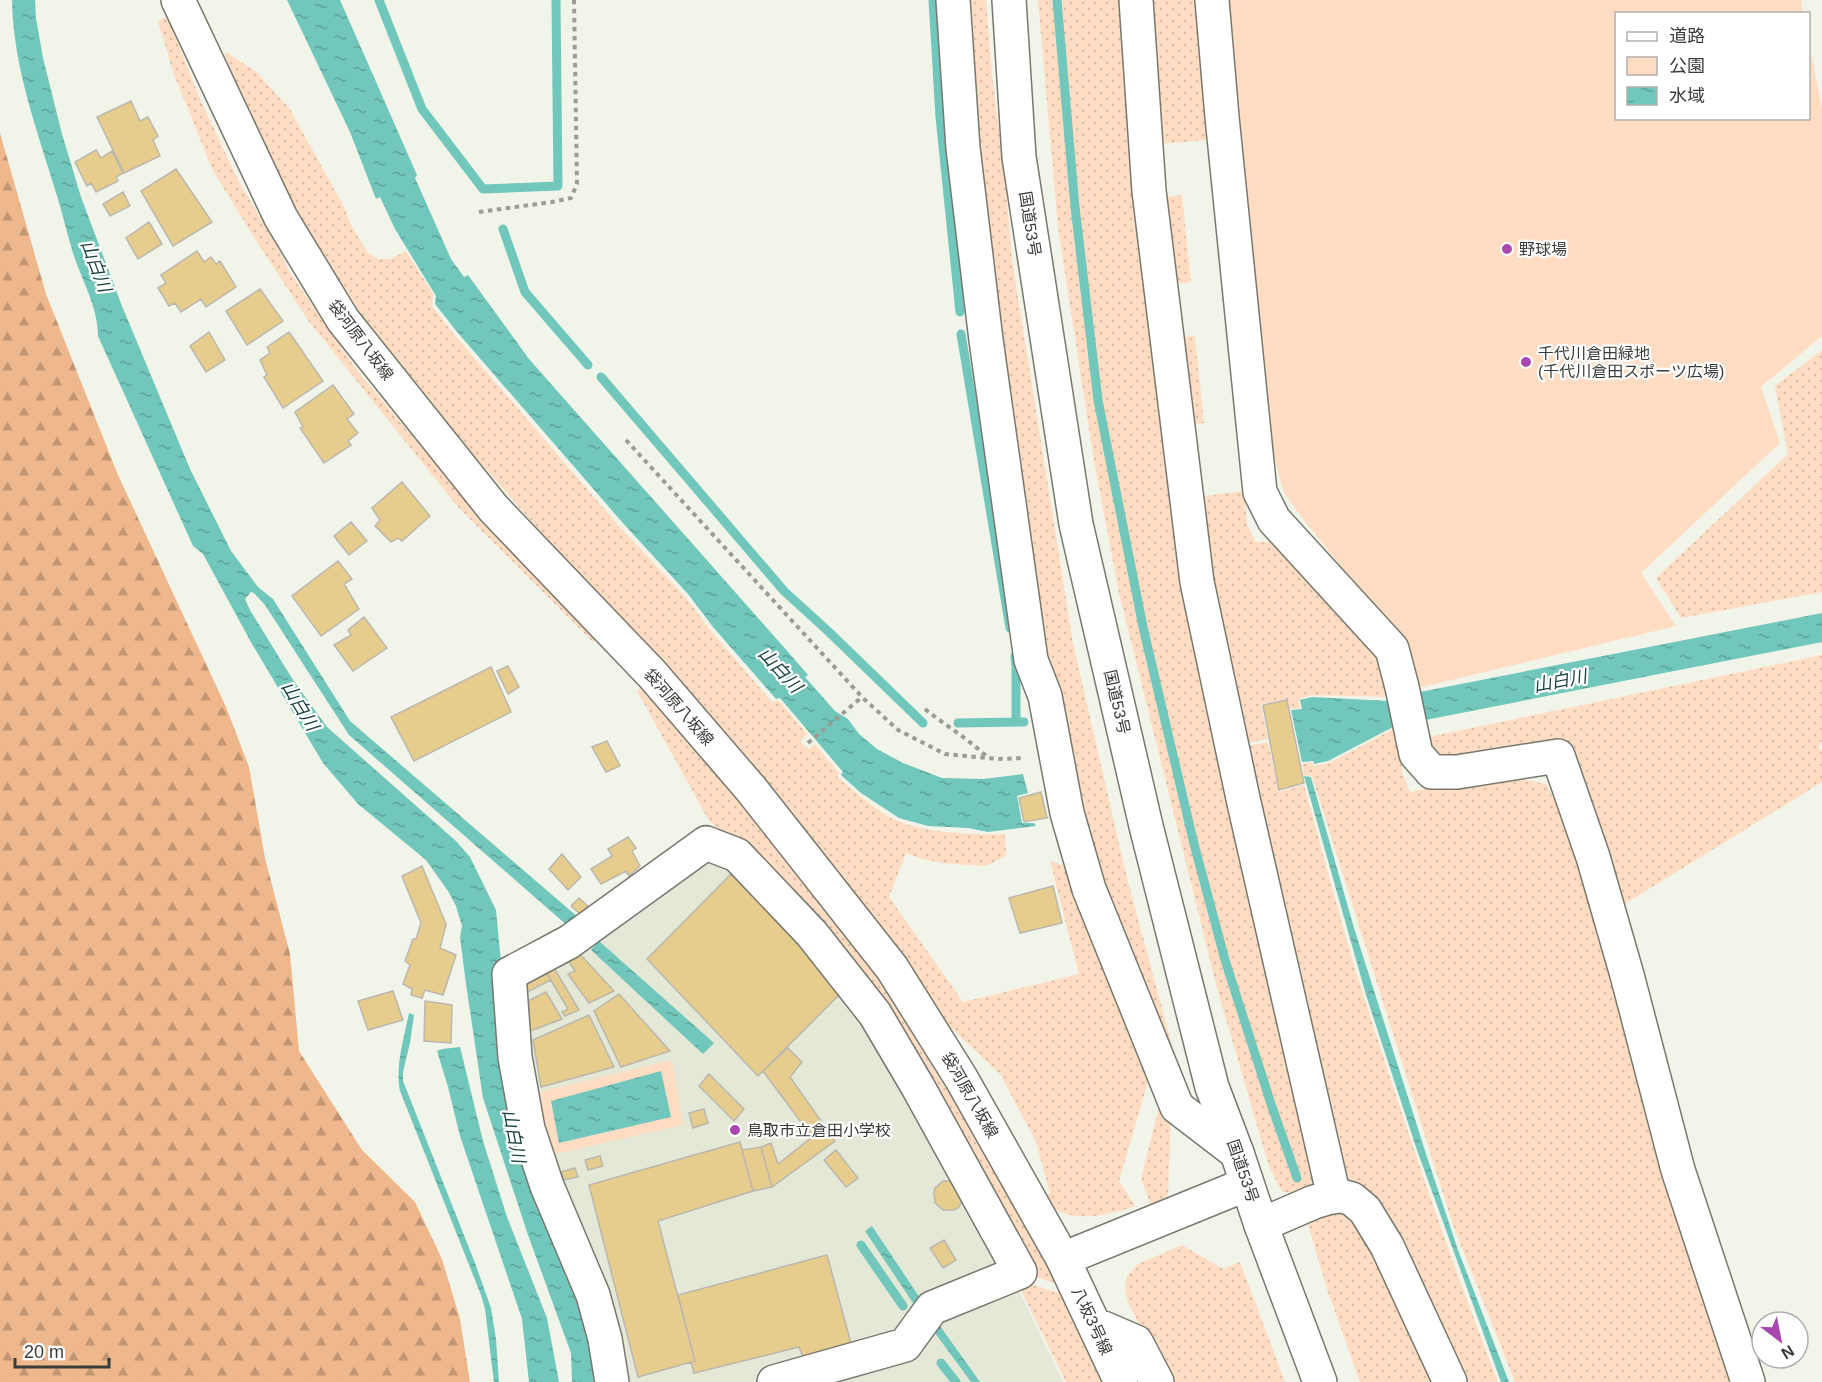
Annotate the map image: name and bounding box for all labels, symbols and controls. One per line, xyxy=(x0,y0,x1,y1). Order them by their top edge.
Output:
legend xyxy=(1615,12,1810,120)
text: 道路 xyxy=(1669,26,1705,46)
text: 公園 xyxy=(1669,56,1705,76)
text: 水域 xyxy=(1669,86,1705,106)
street label: 国道53号 xyxy=(1016,190,1044,258)
water label: 山白川 xyxy=(77,237,116,297)
place label: 野球場 xyxy=(1519,241,1567,258)
marker: 野球場 xyxy=(1500,242,1514,256)
street label: 袋河原八坂線 xyxy=(325,297,397,383)
place label: 千代川倉田緑地 (千代川倉田スポーツ広場) xyxy=(1538,345,1724,380)
marker: 千代川倉田緑地 (千代川倉田スポーツ広場) xyxy=(1519,355,1533,369)
water label: 山白川 xyxy=(754,643,807,698)
street label: 袋河原八坂線 xyxy=(641,665,717,749)
water label: 山白川 xyxy=(1532,666,1590,696)
street label: 国道53号 xyxy=(1101,668,1133,736)
water label: 山白川 xyxy=(278,678,324,736)
street label: 袋河原八坂線 xyxy=(939,1049,1001,1141)
water label: 山白川 xyxy=(499,1108,529,1166)
place label: 鳥取市立倉田小学校 xyxy=(747,1122,891,1139)
marker: 鳥取市立倉田小学校 xyxy=(728,1123,742,1137)
street label: 国道53号 xyxy=(1224,1137,1262,1205)
street label: 八坂3号線 xyxy=(1069,1284,1115,1358)
north arrow xyxy=(1750,1310,1810,1370)
scale bar xyxy=(15,1331,110,1369)
text: 20 m xyxy=(24,1342,64,1362)
text: N xyxy=(1778,1342,1797,1363)

